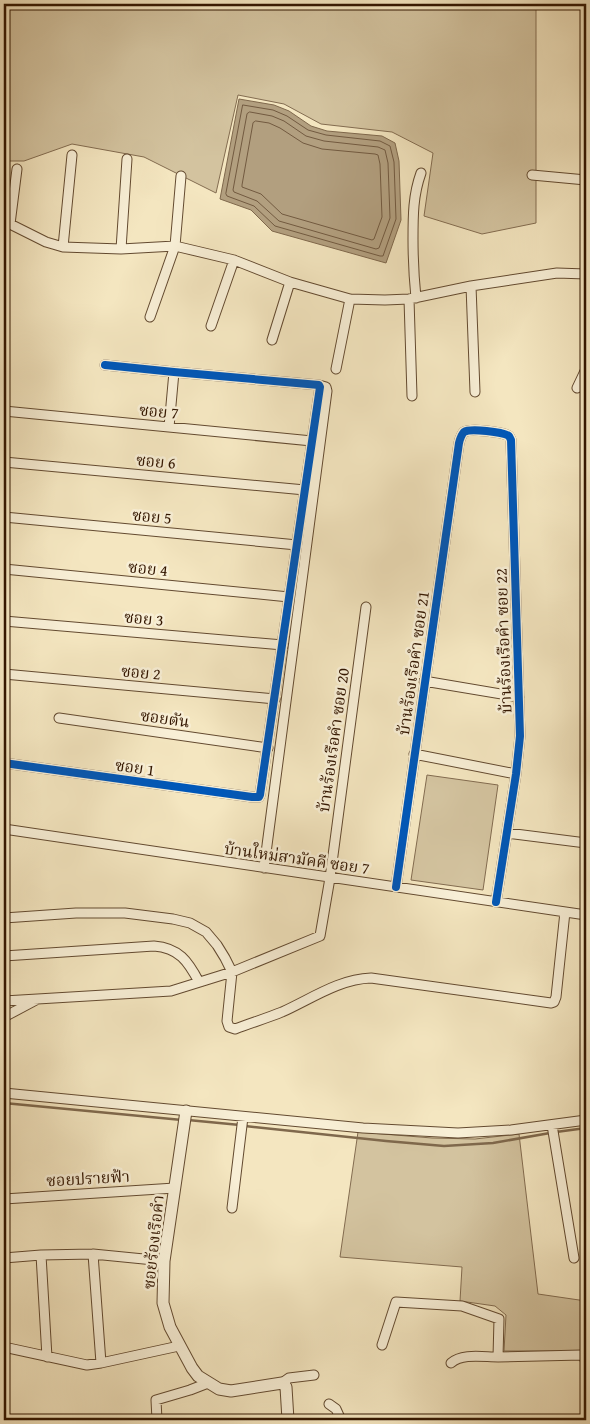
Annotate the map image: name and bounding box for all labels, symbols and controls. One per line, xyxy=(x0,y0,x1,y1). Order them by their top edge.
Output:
street label: ซอย 7 xyxy=(138,397,180,425)
street label: ซอย 6 xyxy=(135,447,177,475)
street label: ซอย 5 xyxy=(131,502,173,530)
street label: ซอย 4 xyxy=(127,554,169,582)
street label: บ้านร้องเรือคำ ซอย 22 xyxy=(488,568,518,714)
street label: บ้านร้องเรือคำ ซอย 21 xyxy=(391,589,435,737)
street label: ซอย 3 xyxy=(123,604,165,632)
street label: ซอย 2 xyxy=(120,658,162,686)
street label: บ้านร้องเรือคำ ซอย 20 xyxy=(311,666,355,814)
street label: ซอยตัน xyxy=(139,703,191,733)
street label: ซอย 1 xyxy=(114,752,156,782)
street label: บ้านใหม่สามัคคี ซอย 7 xyxy=(223,836,371,880)
street label: ซอยปรายฟ้า xyxy=(46,1164,130,1192)
street label: ซอยร้องเรือคำ xyxy=(136,1194,170,1290)

